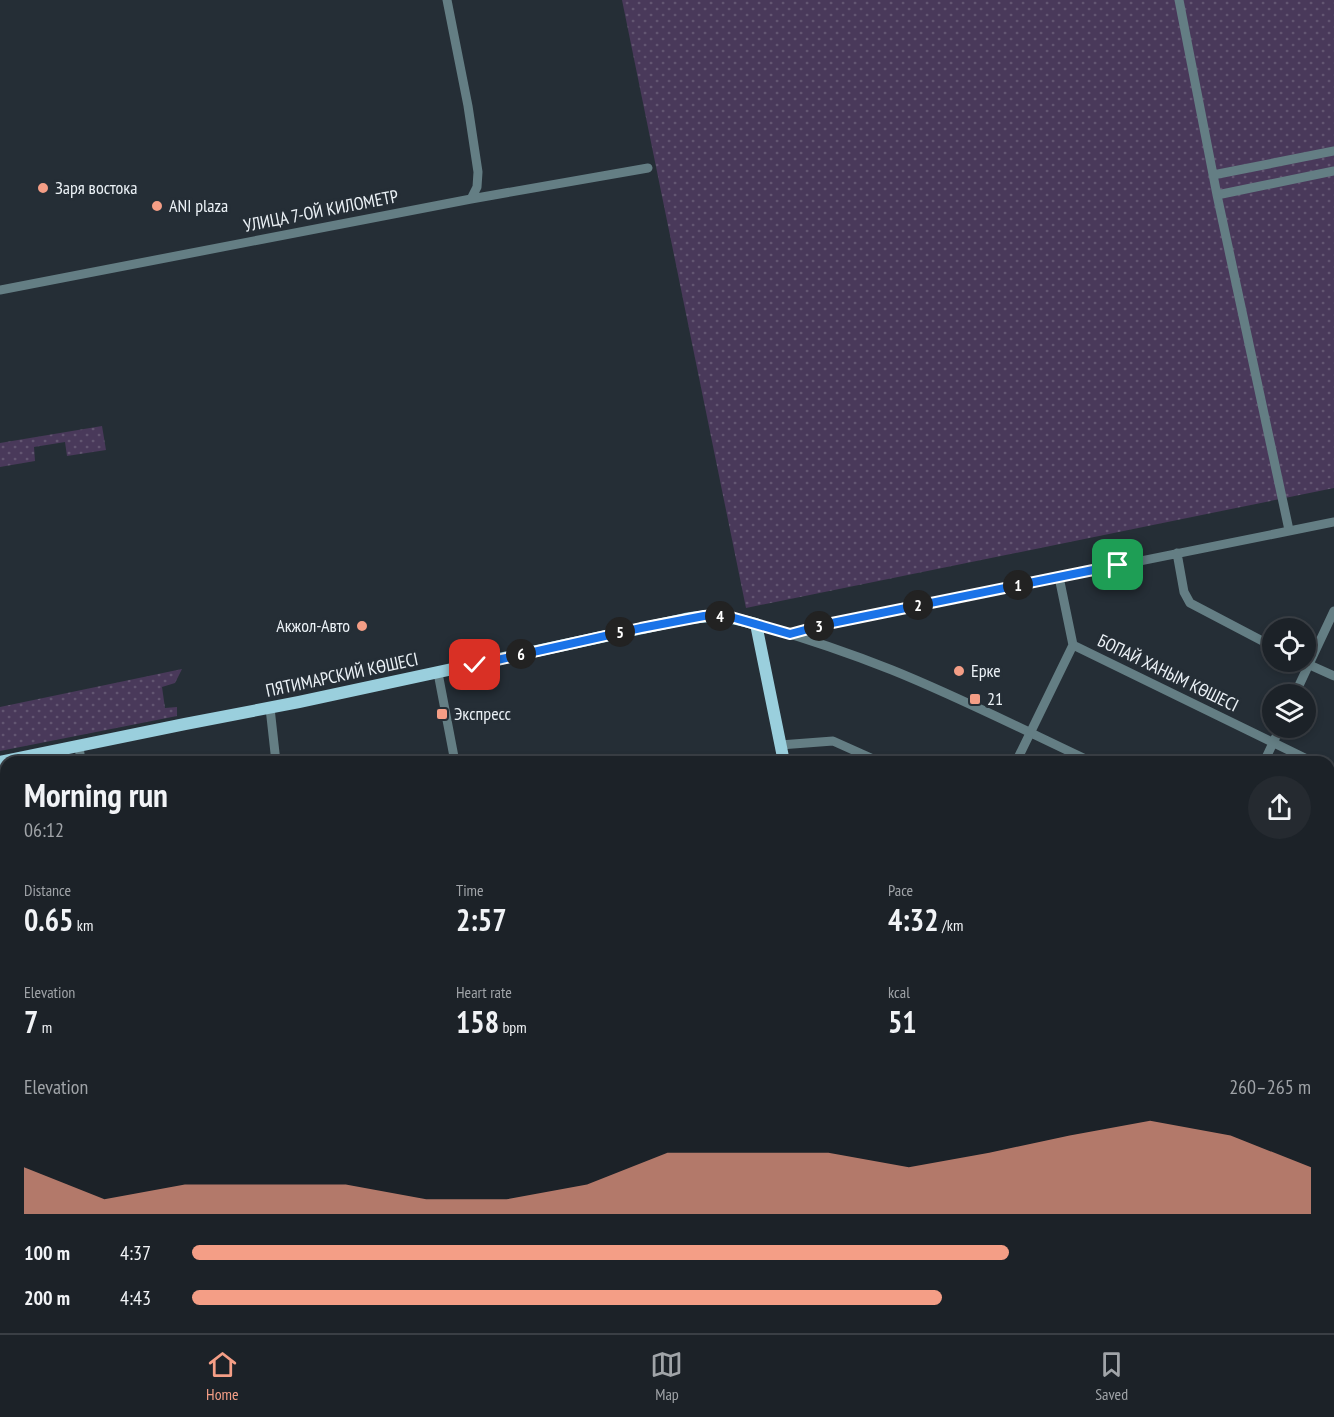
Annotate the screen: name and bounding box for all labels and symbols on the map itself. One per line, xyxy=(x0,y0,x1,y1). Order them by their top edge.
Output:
place label: Заря востока xyxy=(55,176,137,199)
marker: Заря востока xyxy=(36,181,50,195)
street label: УЛИЦА 7-ОЙ КИЛОМЕТР xyxy=(242,184,400,237)
place label: ANI plaza xyxy=(169,194,228,217)
marker: ANI plaza xyxy=(150,199,164,213)
pin xyxy=(1092,539,1143,590)
pin: 1 xyxy=(1003,570,1033,600)
pin: 2 xyxy=(903,590,933,620)
pin: 4 xyxy=(705,601,735,631)
pin: 3 xyxy=(804,611,834,641)
place label: Акжол-Авто xyxy=(276,614,350,637)
pin: 5 xyxy=(605,617,635,647)
marker: Акжол-Авто xyxy=(355,619,369,633)
street label: БОПАЙ ХАНЫМ КӨШЕСІ xyxy=(1094,629,1242,717)
pin xyxy=(449,639,500,690)
pin: 6 xyxy=(506,639,536,669)
street label: ПЯТИМАРСКИЙ КӨШЕСІ xyxy=(264,647,420,702)
place label: Ерке xyxy=(971,659,1001,682)
marker: Ерке xyxy=(952,664,966,678)
place label: 21 xyxy=(987,687,1003,710)
marker: 21 xyxy=(968,692,982,706)
place label: Экспресс xyxy=(454,702,512,725)
marker: Экспресс xyxy=(435,707,449,721)

